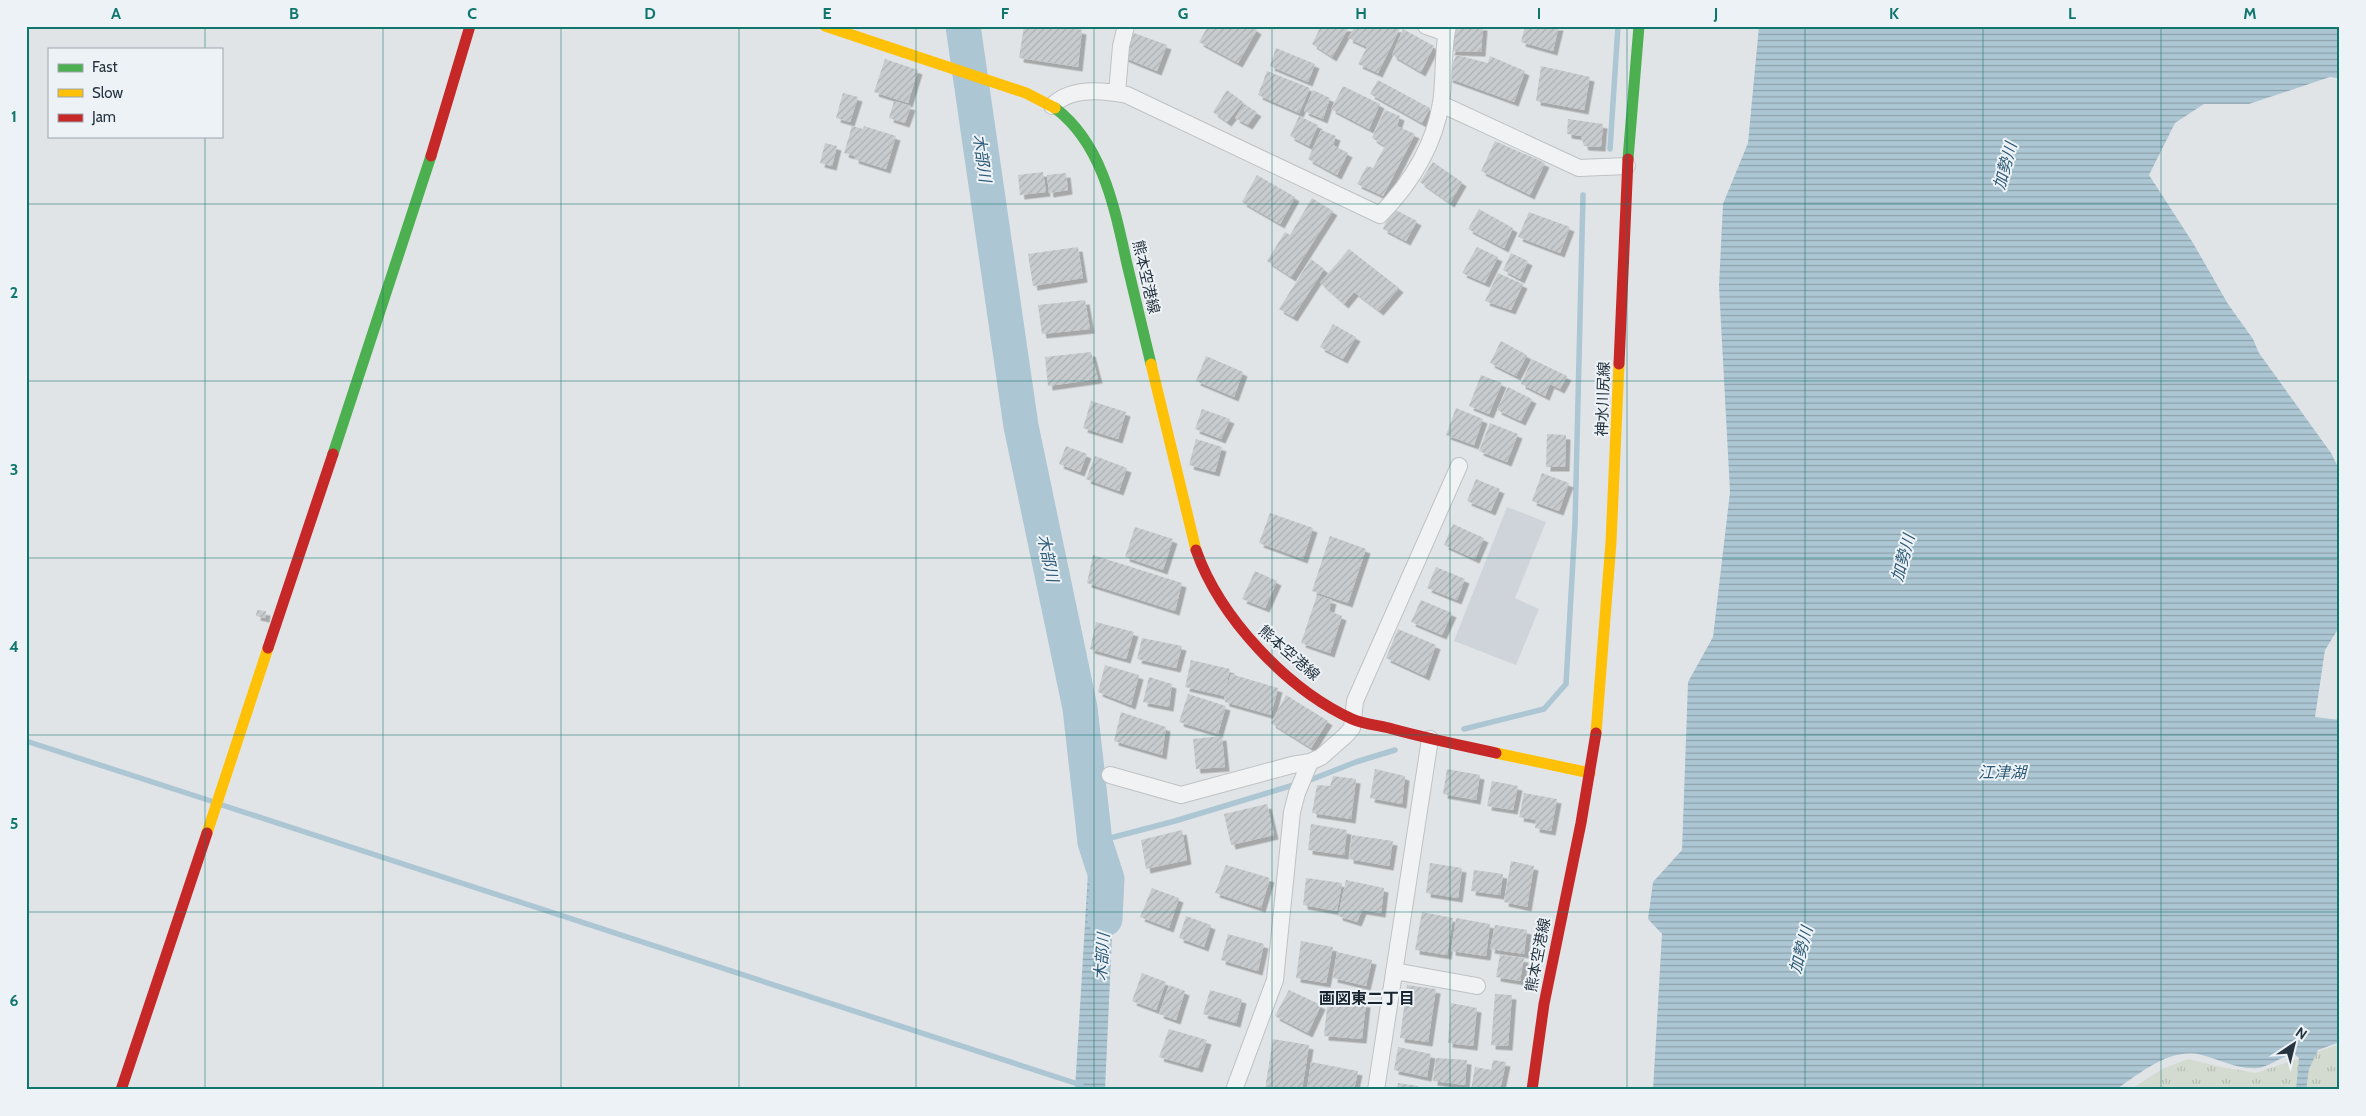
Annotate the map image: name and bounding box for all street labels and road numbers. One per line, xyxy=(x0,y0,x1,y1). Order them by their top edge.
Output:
street label: 熊本空港線 xyxy=(1129,238,1163,316)
street label: 神水川尻線 xyxy=(1593,361,1613,437)
street label: 熊本空港線 xyxy=(1255,622,1323,684)
street label: 熊本空港線 xyxy=(1522,916,1554,994)

